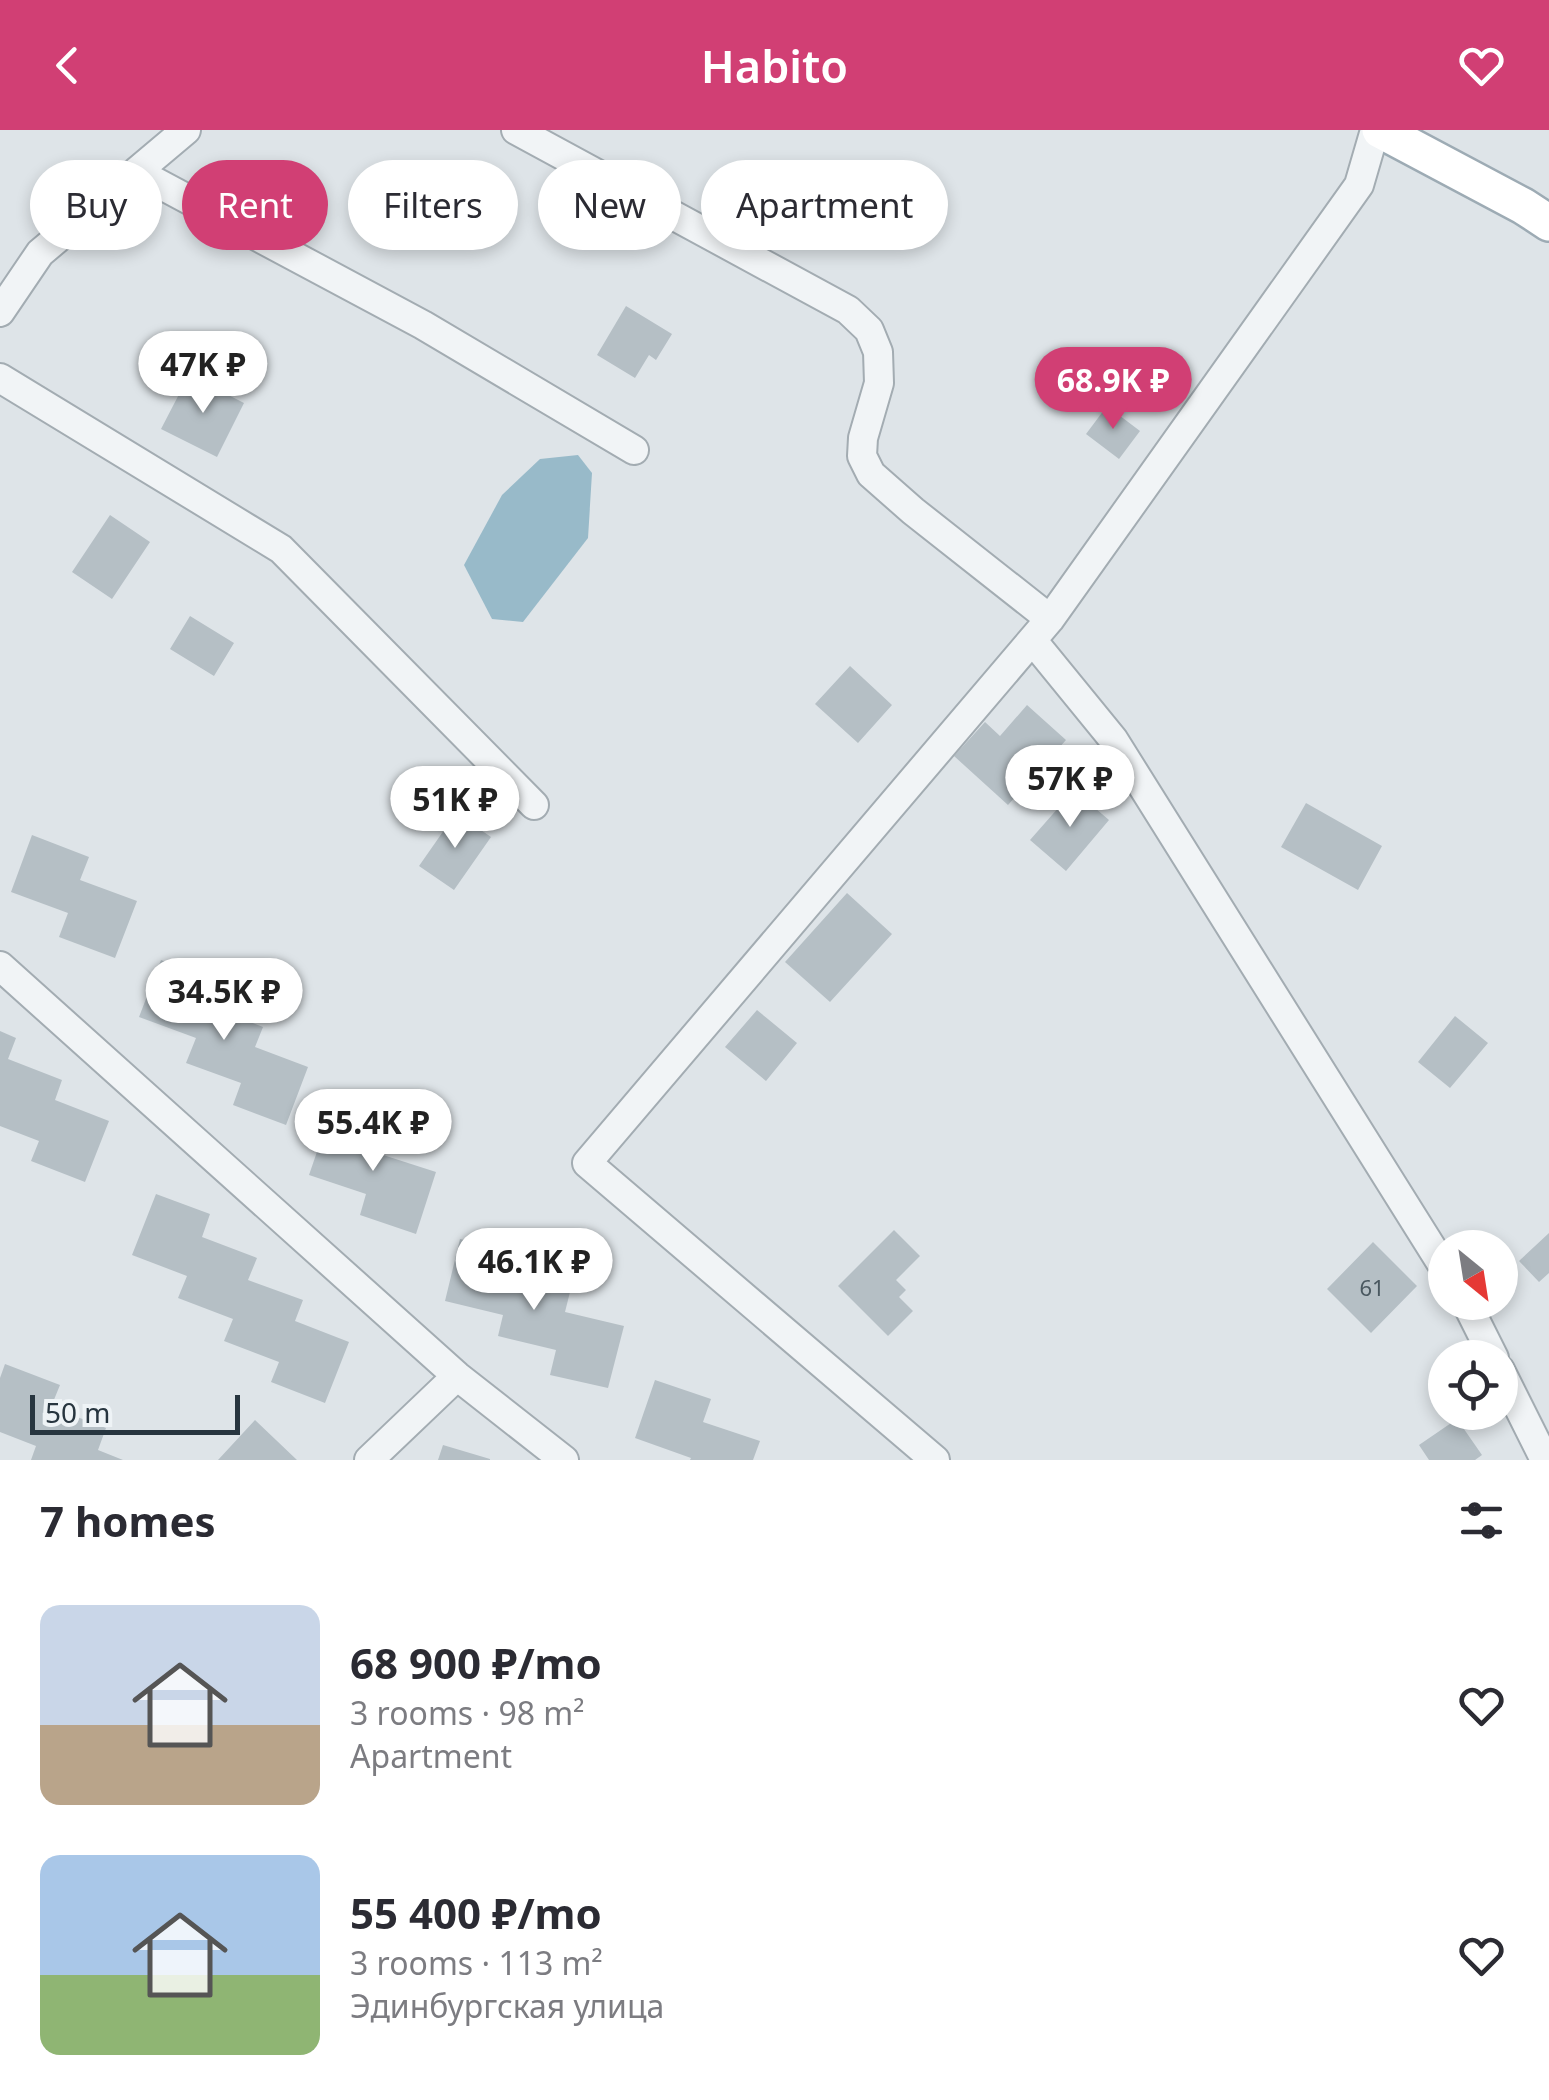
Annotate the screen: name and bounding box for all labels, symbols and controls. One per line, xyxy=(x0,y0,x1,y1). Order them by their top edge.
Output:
text: Habito xyxy=(701,35,848,96)
icon: back xyxy=(40,38,95,93)
icon: heart xyxy=(1454,38,1509,93)
chip: Buy xyxy=(30,160,162,250)
chip: Rent xyxy=(182,160,328,250)
chip: Filters xyxy=(348,160,518,250)
chip: New xyxy=(538,160,681,250)
chip: Apartment xyxy=(701,160,948,250)
pin: 47K ₽ xyxy=(133,331,273,416)
text: 47K ₽ xyxy=(160,342,246,385)
pin: 68.9K ₽ xyxy=(1021,347,1205,432)
text: 68.9K ₽ xyxy=(1057,358,1169,401)
pin: 57K ₽ xyxy=(1000,745,1140,830)
text: 57K ₽ xyxy=(1027,756,1113,799)
pin: 51K ₽ xyxy=(385,766,525,851)
text: 51K ₽ xyxy=(412,777,498,820)
pin: 34.5K ₽ xyxy=(132,958,316,1043)
text: 34.5K ₽ xyxy=(168,969,280,1012)
pin: 55.4K ₽ xyxy=(281,1089,465,1174)
text: 55.4K ₽ xyxy=(317,1100,429,1143)
pin: 46.1K ₽ xyxy=(442,1228,626,1313)
north arrow xyxy=(1428,1230,1518,1320)
map controls xyxy=(1428,1230,1518,1430)
text: 46.1K ₽ xyxy=(478,1239,590,1282)
house number: 61 xyxy=(1359,1272,1385,1302)
button: locate xyxy=(1428,1340,1518,1430)
scale bar xyxy=(30,1390,240,1434)
text: 50 m xyxy=(45,1393,111,1431)
text: 7 homes xyxy=(40,1492,216,1549)
icon: filters xyxy=(1454,1493,1509,1548)
text: 68 900 ₽/mo xyxy=(350,1634,602,1691)
icon: home xyxy=(120,1645,240,1765)
icon: heart xyxy=(1454,1678,1509,1733)
text: 3 rooms · 98 m² xyxy=(350,1691,584,1734)
text: Apartment xyxy=(350,1734,512,1777)
text: 55 400 ₽/mo xyxy=(350,1884,602,1941)
icon: home xyxy=(120,1895,240,2015)
icon: heart xyxy=(1454,1928,1509,1983)
text: 3 rooms · 113 m² xyxy=(350,1941,603,1984)
text: Эдинбургская улица xyxy=(350,1984,664,2027)

